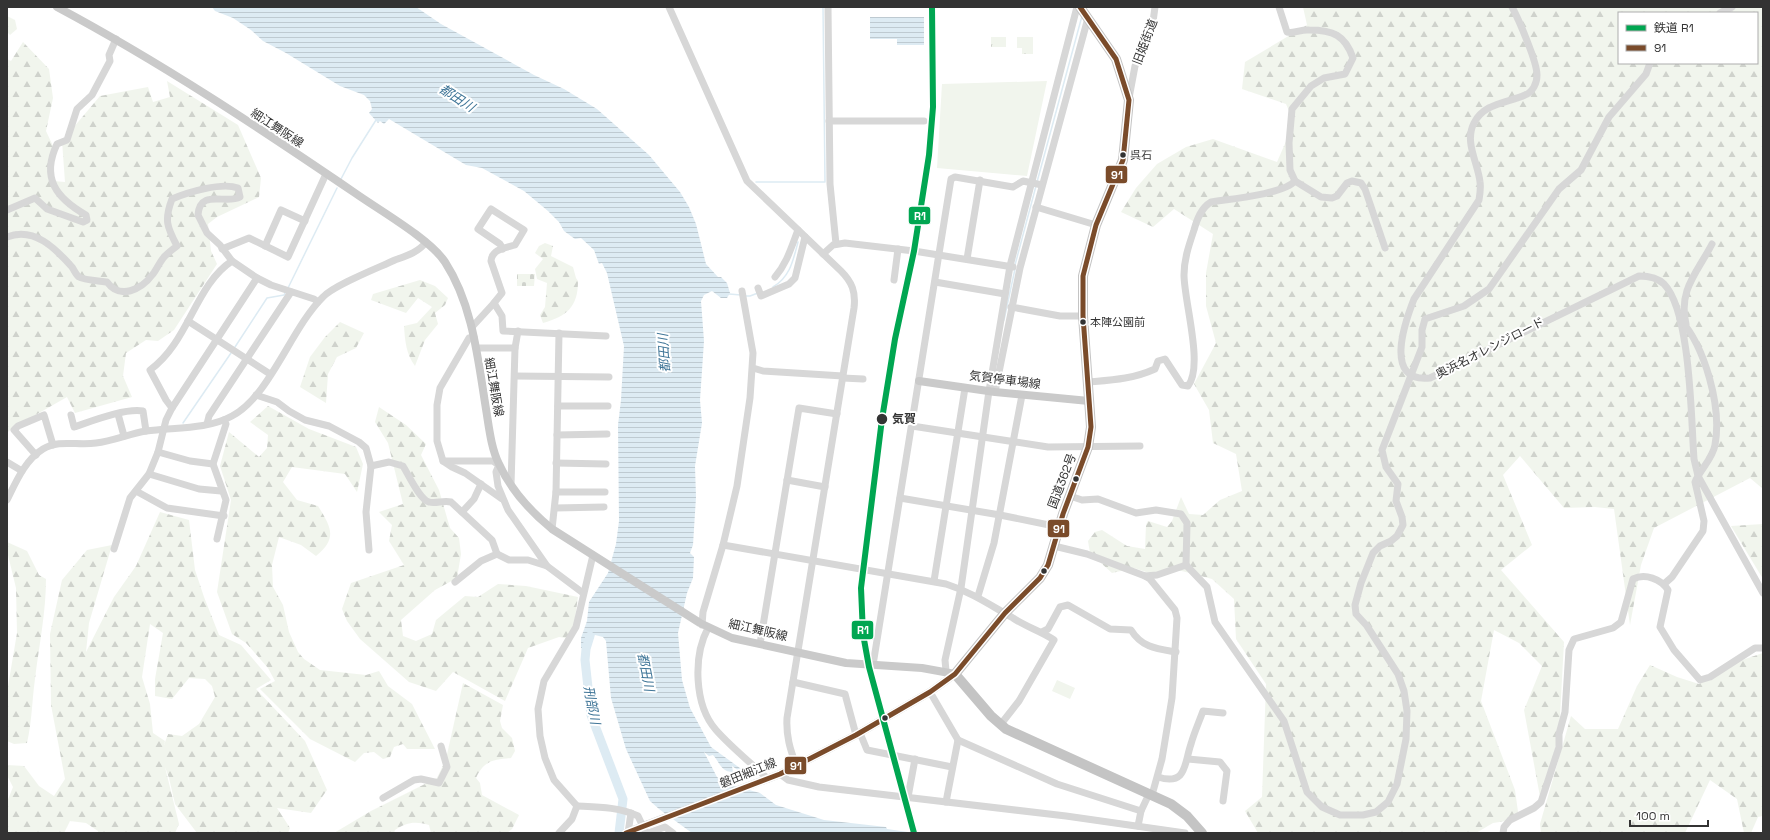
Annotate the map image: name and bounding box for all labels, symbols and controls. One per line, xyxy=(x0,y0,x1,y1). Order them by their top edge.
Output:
legend xyxy=(1618,12,1758,64)
street label: 旧姫街道 xyxy=(1129,17,1161,67)
text: 鉄道 R1 xyxy=(1654,20,1694,36)
text: 91 xyxy=(1654,40,1666,56)
water label: 都田川 xyxy=(436,80,480,117)
street label: 細江舞阪線 xyxy=(247,105,307,151)
place label: 呉石 xyxy=(1130,148,1152,162)
marker: 呉石 xyxy=(1118,150,1128,160)
line badge: 91 xyxy=(1105,165,1128,184)
text: 91 xyxy=(1111,168,1123,182)
line badge: R1 xyxy=(908,206,931,225)
text: R1 xyxy=(914,209,926,223)
street label: 奥浜名オレンジロード xyxy=(1433,314,1547,382)
place label: 本陣公園前 xyxy=(1090,315,1145,329)
marker: 本陣公園前 xyxy=(1078,317,1088,327)
water label: 都田川 xyxy=(654,331,674,373)
street label: 細江舞阪線 xyxy=(481,356,507,418)
street label: 気賀停車場線 xyxy=(968,368,1042,392)
place label: 気賀 xyxy=(892,411,916,427)
marker: 気賀 xyxy=(875,412,889,426)
street label: 国道362号 xyxy=(1044,451,1080,511)
unlabelled marker xyxy=(1071,474,1081,484)
line badge: 91 xyxy=(1047,519,1070,538)
text: 91 xyxy=(1053,522,1065,536)
unlabelled marker xyxy=(1039,566,1049,576)
street label: 細江舞阪線 xyxy=(727,615,789,645)
line badge: R1 xyxy=(851,620,874,640)
text: R1 xyxy=(857,623,869,637)
water label: 都田川 xyxy=(634,651,658,695)
water label: 刑部川 xyxy=(580,684,604,728)
unlabelled marker xyxy=(880,713,890,723)
street label: 磐田細江線 xyxy=(717,754,779,792)
line badge: 91 xyxy=(784,756,807,775)
text: 91 xyxy=(790,759,802,773)
scale bar xyxy=(1630,802,1708,828)
text: 100 m xyxy=(1636,808,1670,824)

